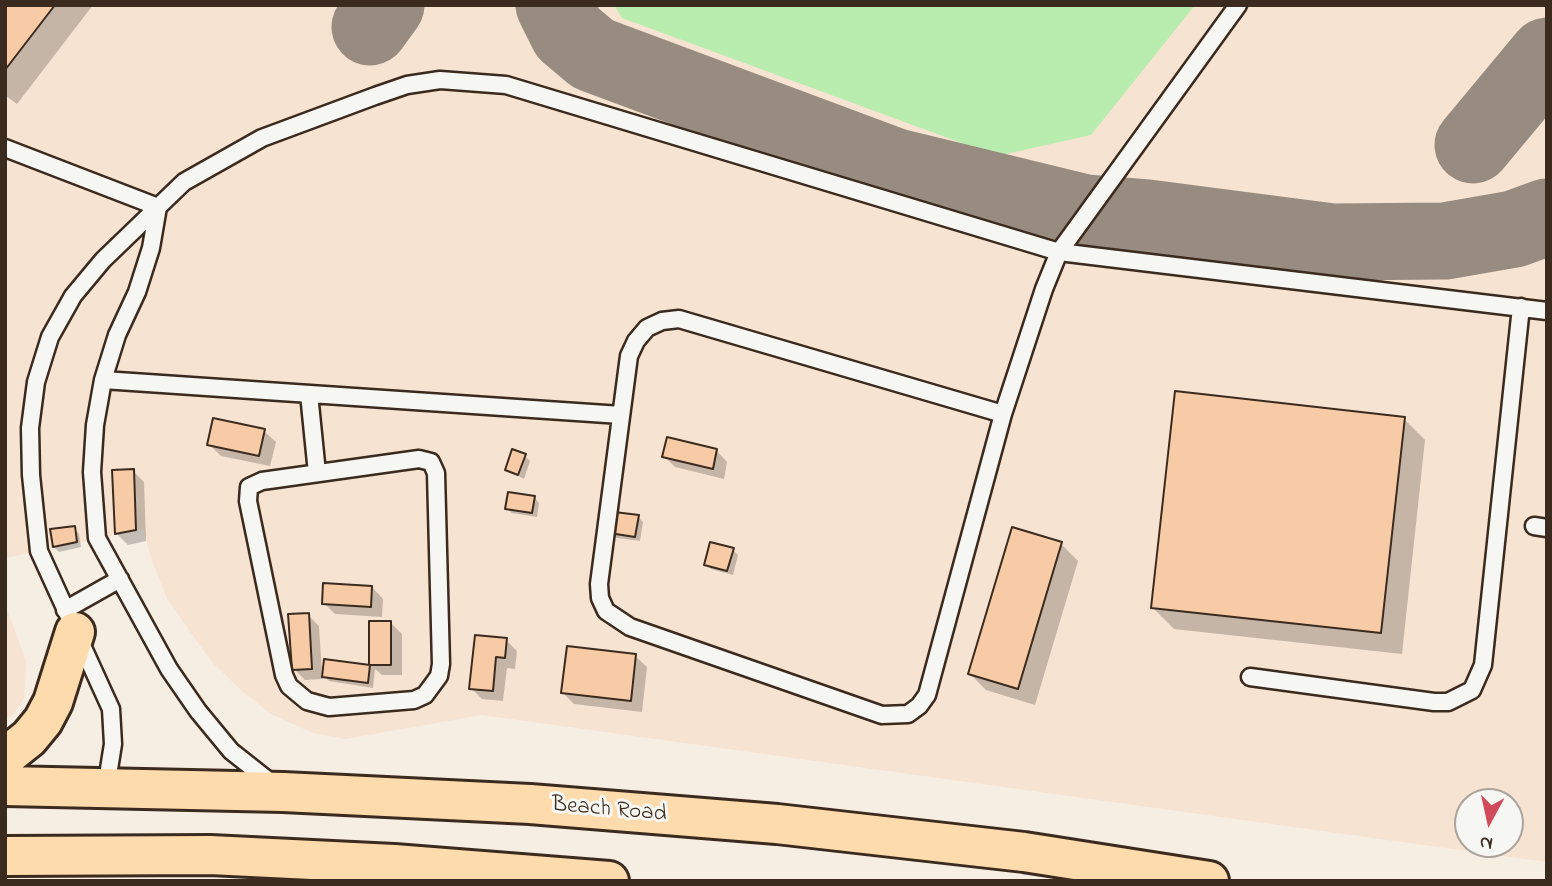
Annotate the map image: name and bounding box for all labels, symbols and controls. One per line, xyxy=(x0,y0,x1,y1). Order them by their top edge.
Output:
north arrow xyxy=(1454,788,1524,858)
street label: Beach Road xyxy=(550,792,668,830)
text: N xyxy=(1478,828,1495,857)

